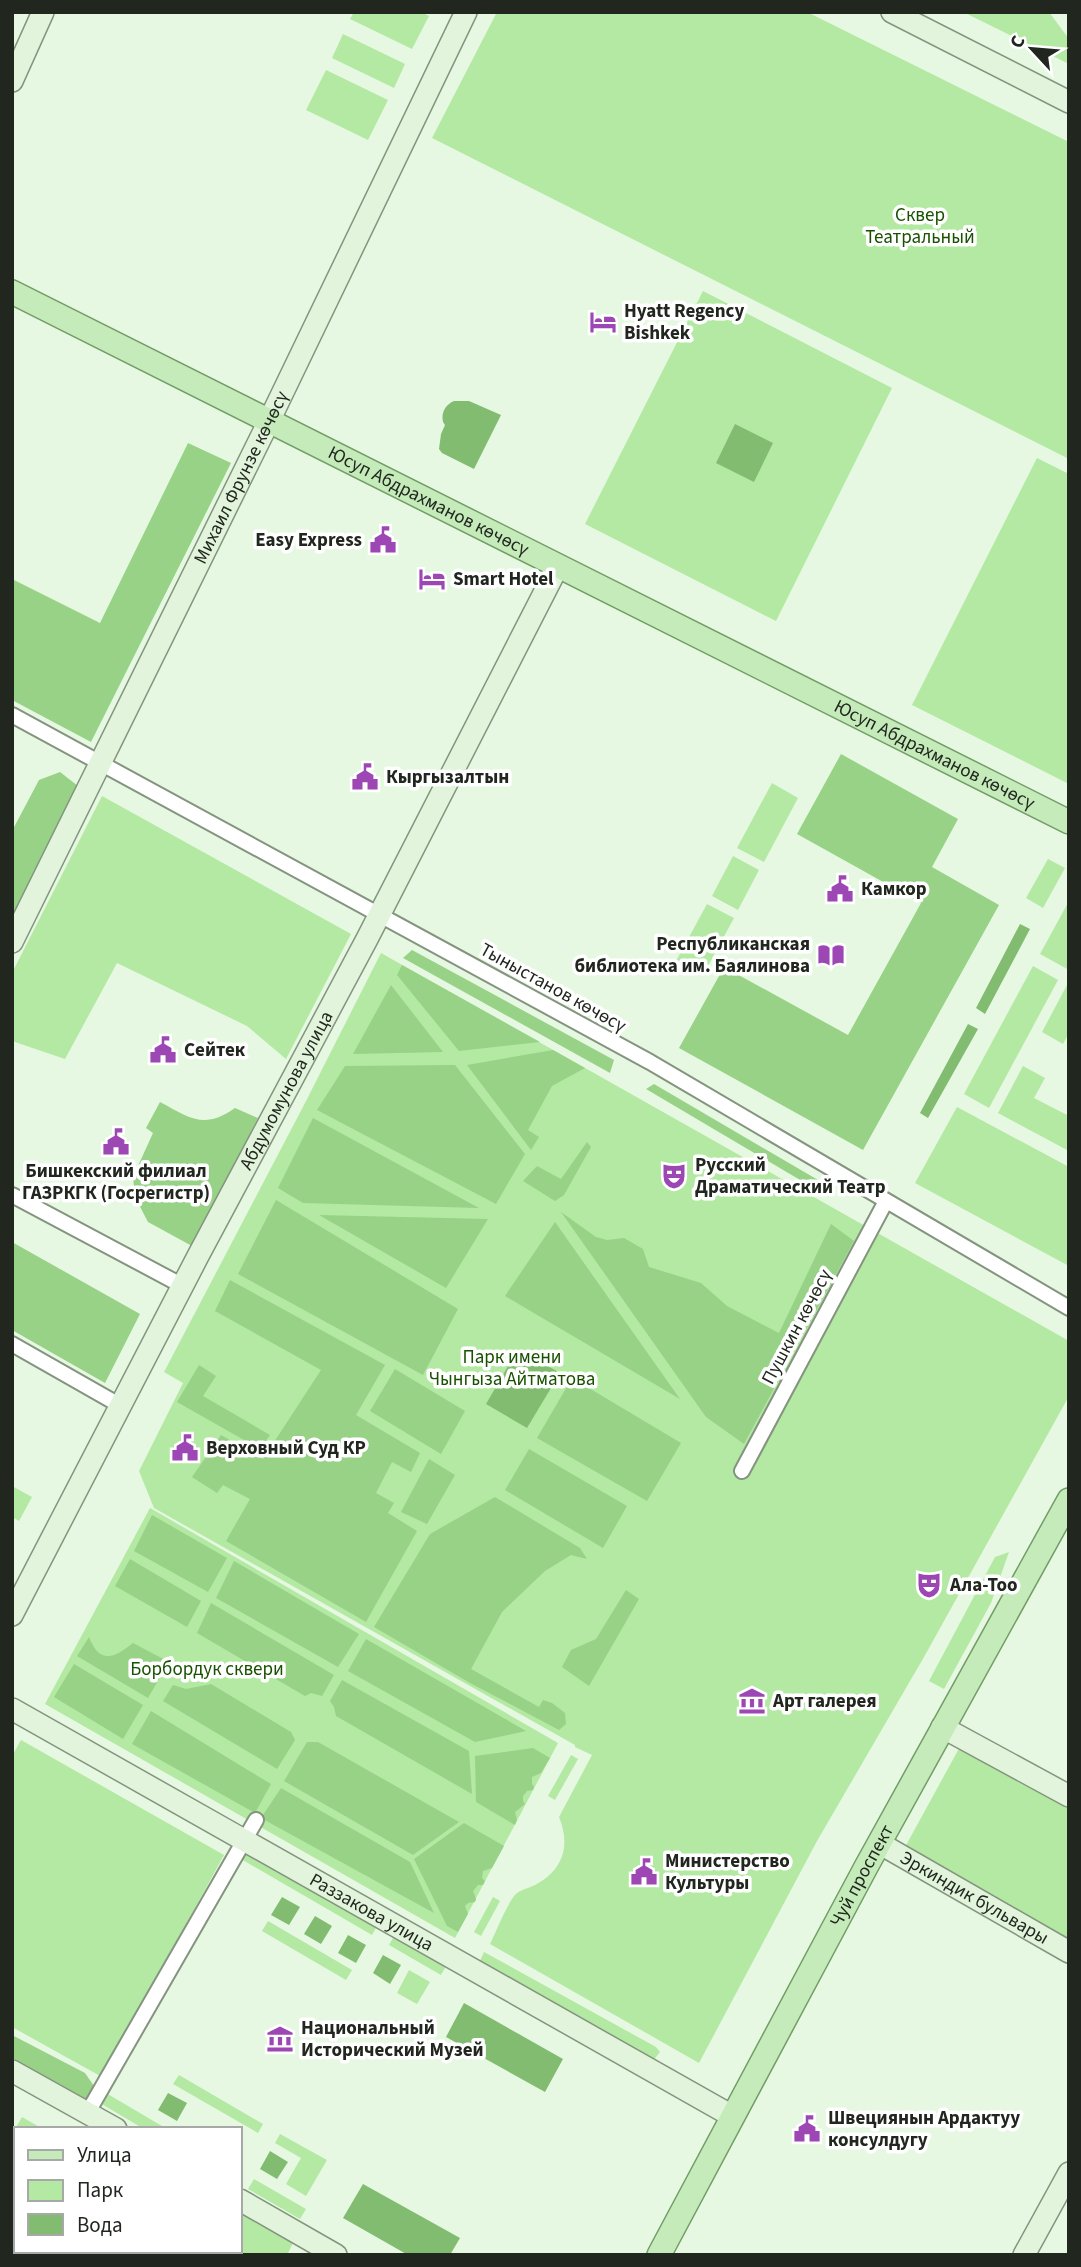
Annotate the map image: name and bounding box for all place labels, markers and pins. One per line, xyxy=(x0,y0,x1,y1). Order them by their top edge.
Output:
place label: Hyatt Regency Bishkek xyxy=(624,298,745,347)
hotel icon: Hyatt Regency Bishkek xyxy=(588,307,618,337)
public building icon: Easy Express xyxy=(368,525,398,555)
place label: Easy Express xyxy=(255,527,362,554)
hotel icon: Smart Hotel xyxy=(417,564,447,594)
place label: Smart Hotel xyxy=(453,566,554,593)
public building icon: Кыргызалтын xyxy=(350,762,380,792)
place label: Кыргызалтын xyxy=(386,764,509,791)
public building icon: Камкор xyxy=(825,874,855,904)
place label: Камкор xyxy=(861,876,927,903)
place label: Республиканская библиотека им. Баялинова xyxy=(574,931,810,980)
library icon: Республиканская библиотека им. Баялинова xyxy=(816,940,846,970)
public building icon: Сейтек xyxy=(148,1035,178,1065)
place label: Сейтек xyxy=(184,1037,246,1064)
public building icon: Бишкекский филиал ГАЗРКГК (Госрегистр) xyxy=(101,1127,131,1157)
place label: Русский Драматический Театр xyxy=(695,1152,886,1201)
place label: Бишкекский филиал ГАЗРКГК (Госрегистр) xyxy=(22,1158,210,1207)
theatre icon: Русский Драматический Театр xyxy=(659,1161,689,1191)
public building icon: Верховный Суд КР xyxy=(170,1433,200,1463)
place label: Верховный Суд КР xyxy=(206,1435,366,1462)
theatre icon: Ала-Тоо xyxy=(914,1570,944,1600)
place label: Ала-Тоо xyxy=(949,1572,1018,1599)
museum icon: Арт галерея xyxy=(737,1686,767,1716)
place label: Арт галерея xyxy=(772,1688,877,1715)
place label: Министерство Культуры xyxy=(665,1848,790,1897)
public building icon: Министерство Культуры xyxy=(629,1857,659,1887)
place label: Национальный Исторический Музей xyxy=(301,2015,484,2064)
museum icon: Национальный Исторический Музей xyxy=(265,2024,295,2054)
place label: Швециянын Ардактуу консулдугу xyxy=(828,2105,1020,2154)
public building icon: Швециянын Ардактуу консулдугу xyxy=(792,2114,822,2144)

